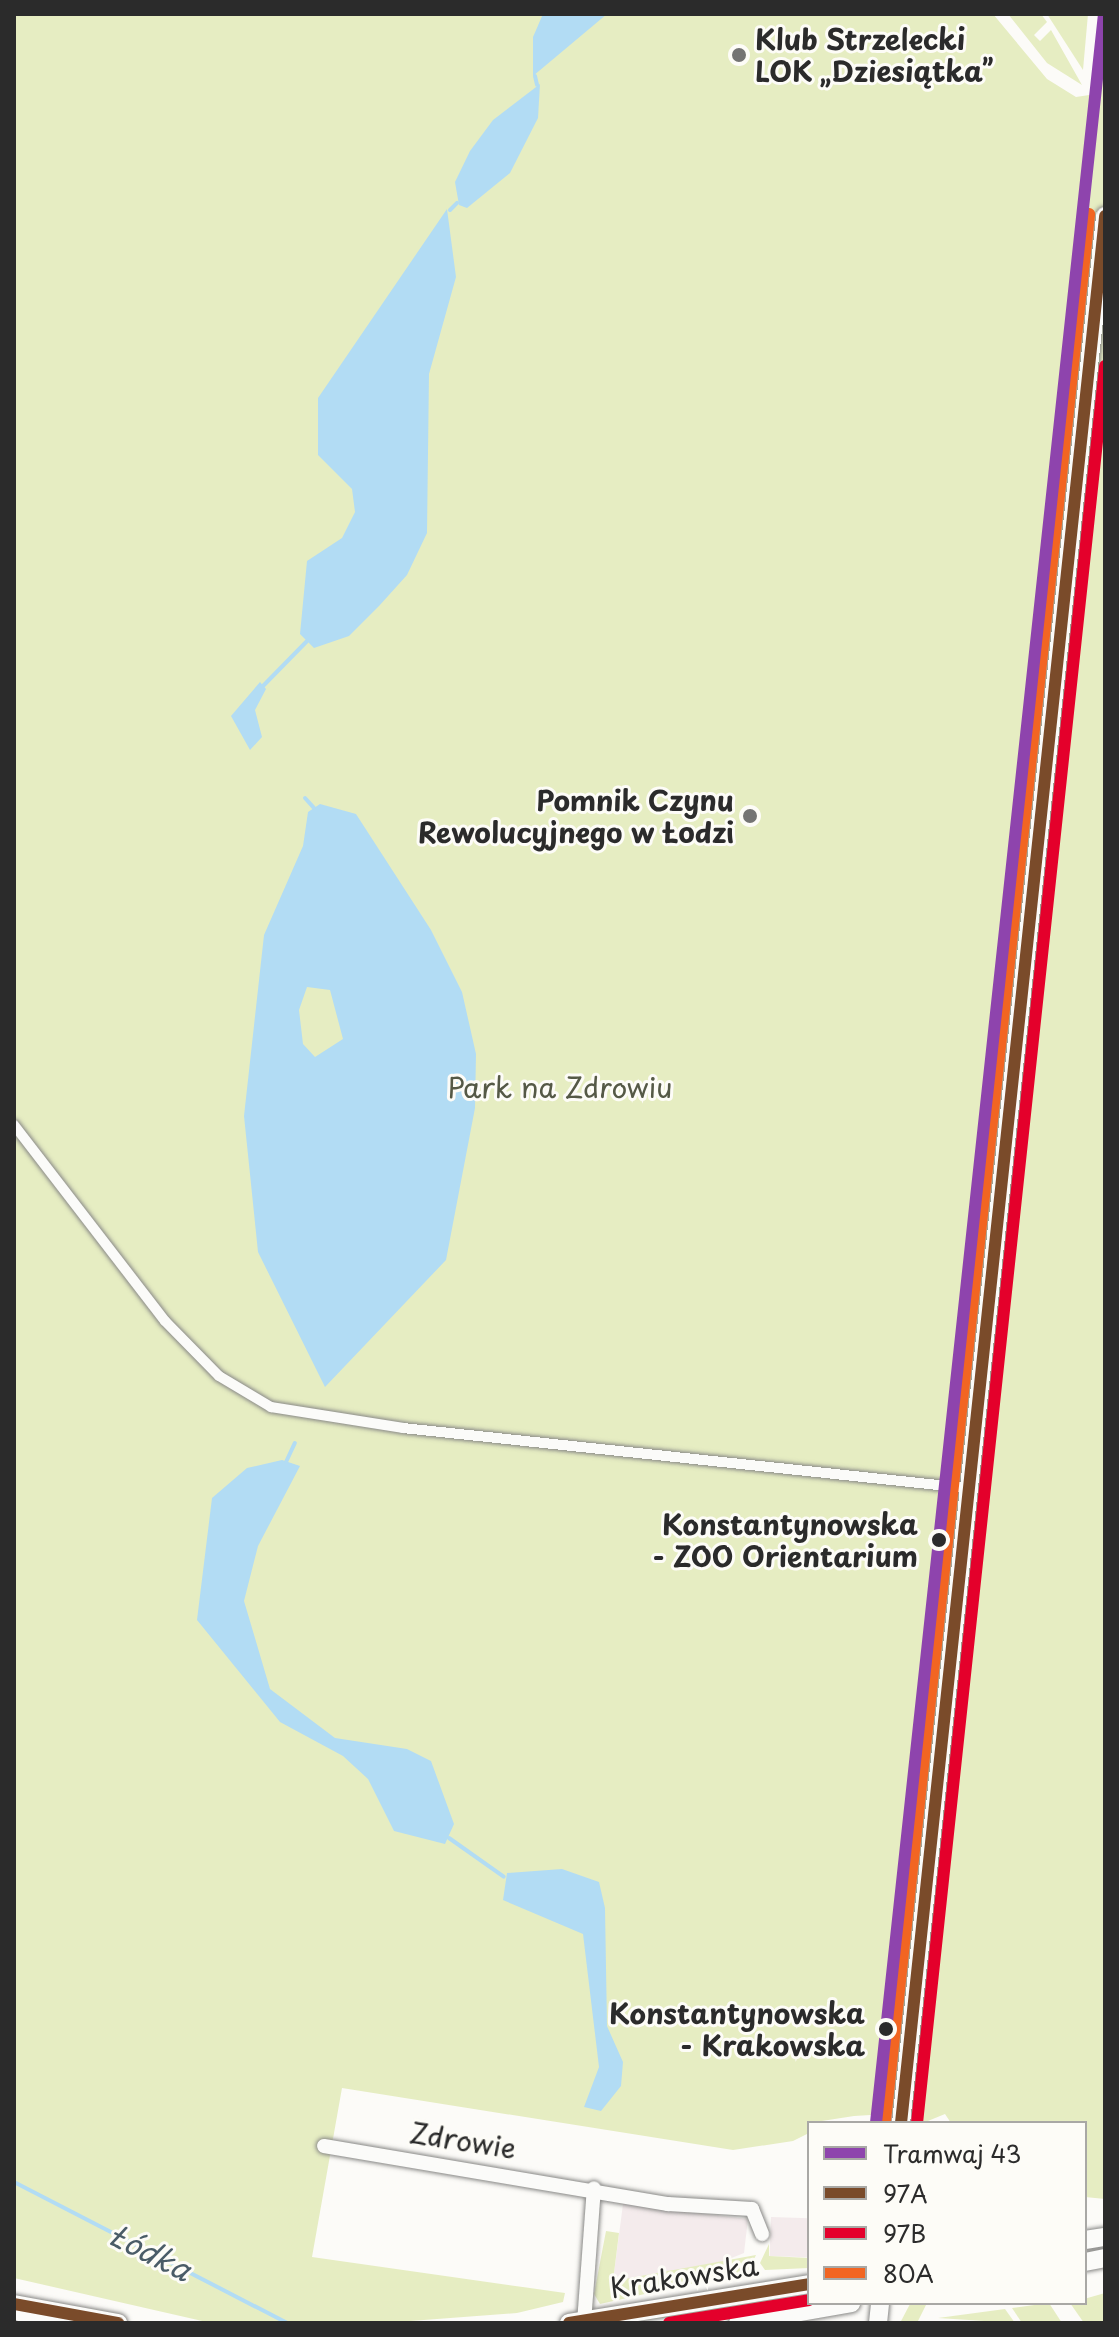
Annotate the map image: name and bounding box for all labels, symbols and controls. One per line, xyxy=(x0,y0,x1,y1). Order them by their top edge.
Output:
place label: Klub Strzelecki LOK „Dziesiątka” xyxy=(755,22,995,88)
marker: Klub Strzelecki LOK „Dziesiątka” xyxy=(730,46,748,64)
place label: Pomnik Czynu Rewolucyjnego w Łodzi xyxy=(414,783,734,849)
marker: Pomnik Czynu Rewolucyjnego w Łodzi xyxy=(741,807,759,825)
park label: Park na Zdrowiu xyxy=(448,1070,672,1104)
place label: Konstantynowska - ZOO Orientarium xyxy=(649,1507,918,1573)
marker: Konstantynowska - ZOO Orientarium xyxy=(925,1526,953,1554)
place label: Konstantynowska - Krakowska xyxy=(609,1996,865,2062)
marker: Konstantynowska - Krakowska xyxy=(872,2015,900,2043)
street label: Zdrowie xyxy=(407,2115,519,2165)
legend xyxy=(807,2121,1087,2305)
text: Tramwaj 43 xyxy=(883,2135,1022,2171)
text: 97A xyxy=(883,2175,928,2211)
text: 97B xyxy=(883,2215,926,2251)
water label: Łódka xyxy=(104,2216,198,2288)
street label: Krakowska xyxy=(607,2248,761,2304)
text: 80A xyxy=(883,2255,934,2291)

